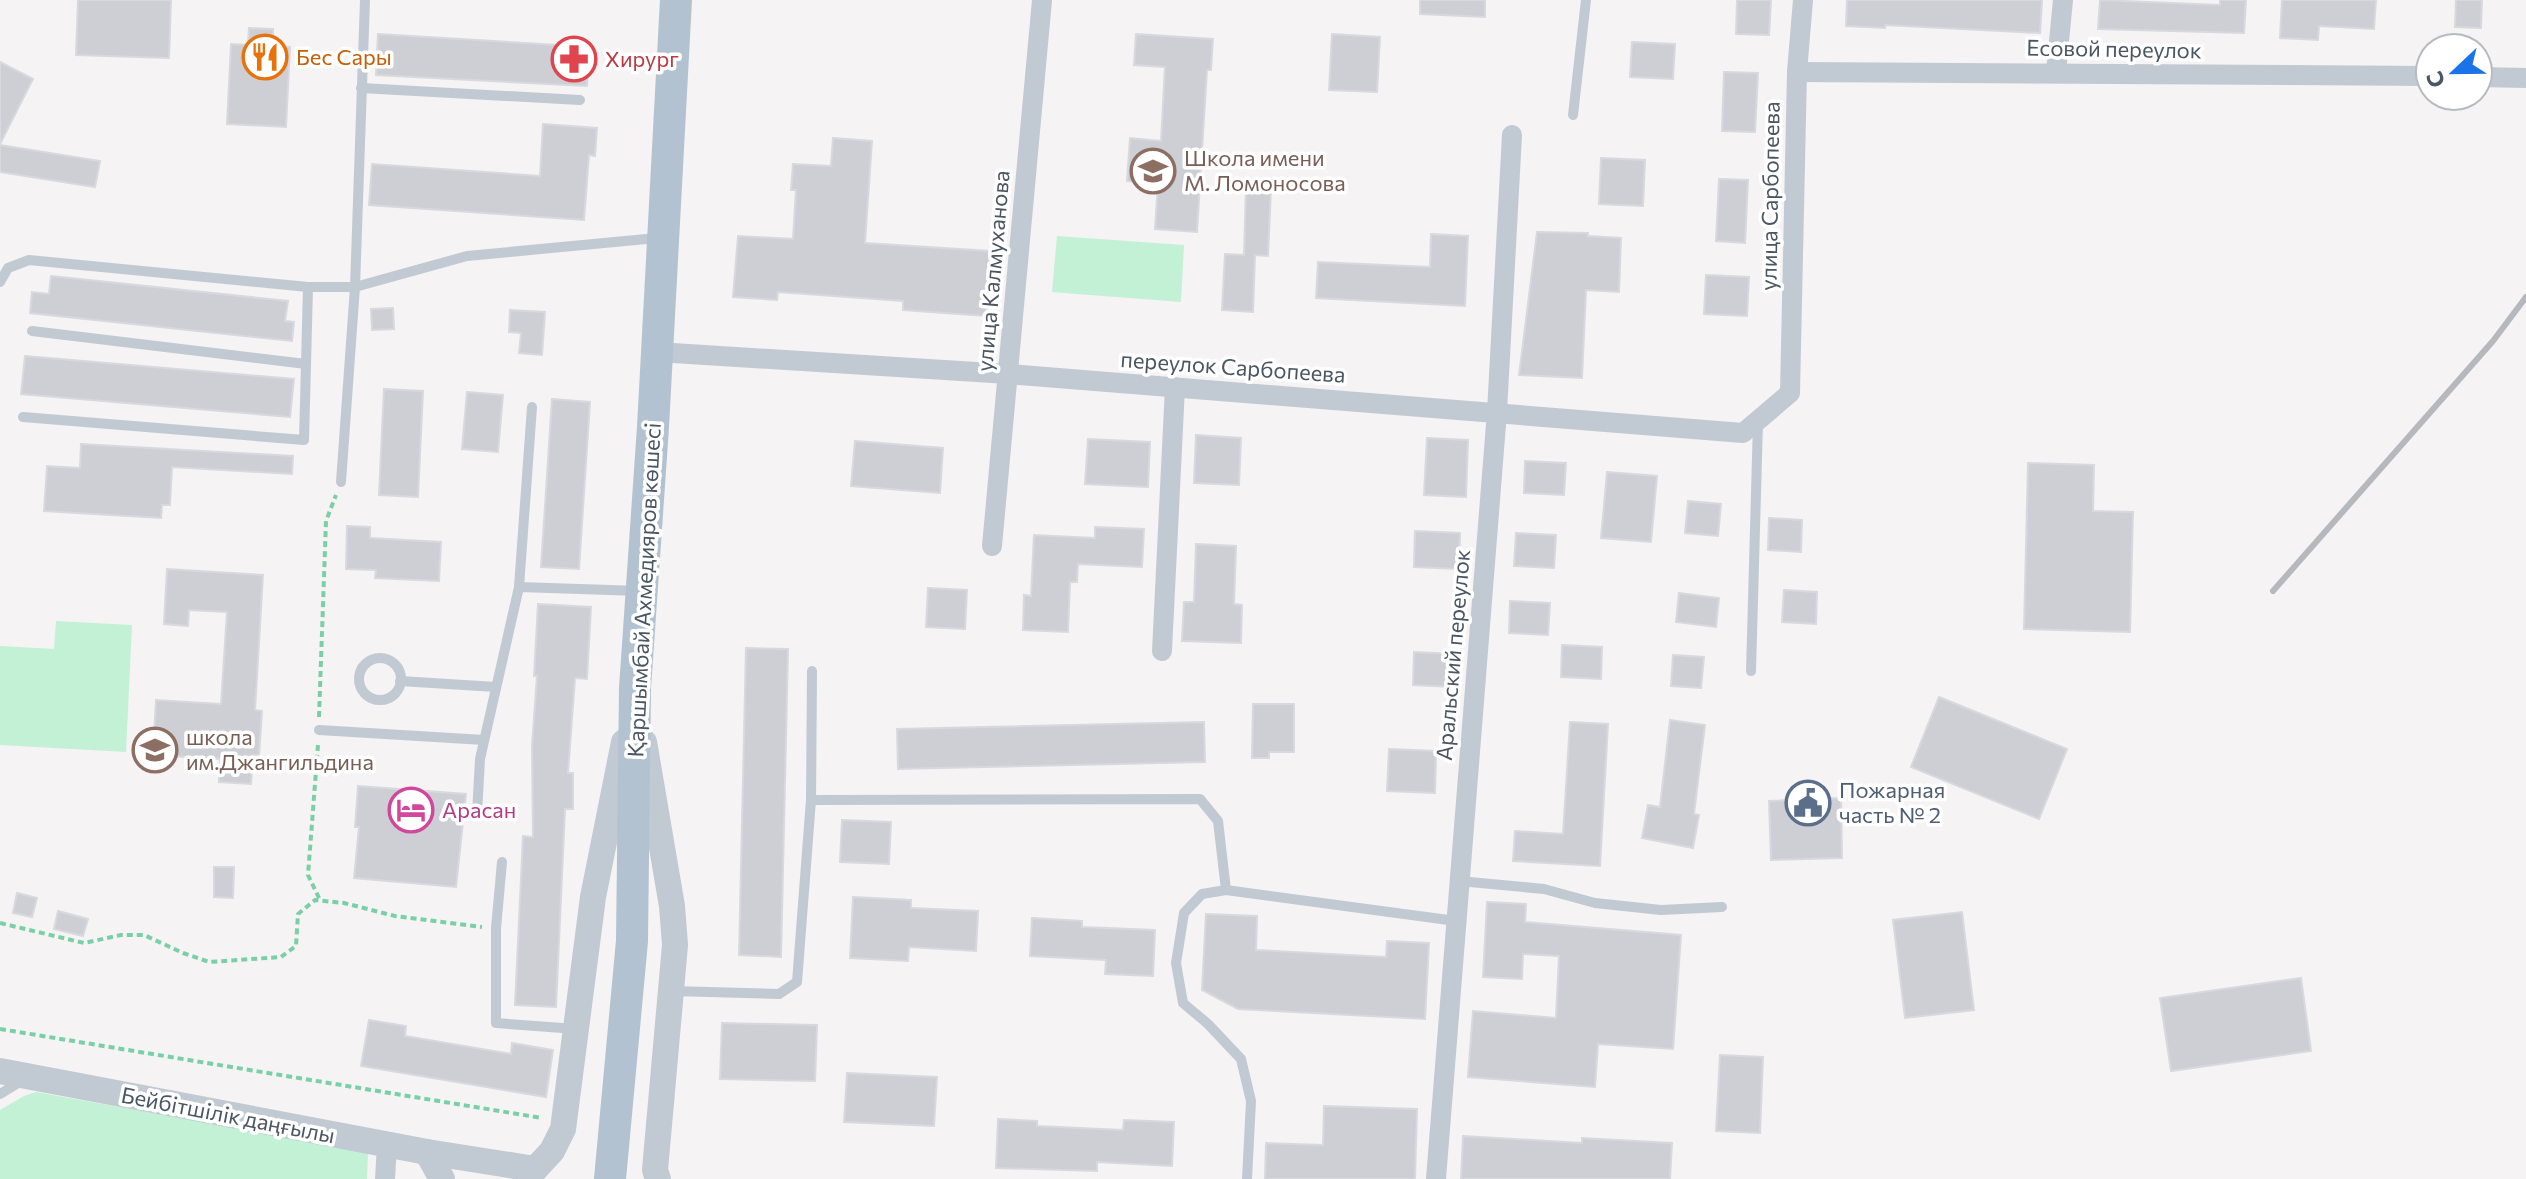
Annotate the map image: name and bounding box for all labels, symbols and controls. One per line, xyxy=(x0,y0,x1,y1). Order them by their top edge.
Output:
north arrow xyxy=(2414,32,2494,112)
restaurant icon: Бес Сары xyxy=(241,33,289,81)
street label: Есовой переулок xyxy=(2026,33,2202,64)
pharmacy icon: Хирург xyxy=(550,35,598,83)
place label: Бес Сары xyxy=(296,43,392,70)
place label: Хирург xyxy=(605,45,679,72)
text: С xyxy=(2420,68,2450,92)
street label: улица Сарбопеева xyxy=(1754,101,1785,291)
place label: Школа имени М. Ломоносова xyxy=(1184,144,1346,196)
school or university icon: Школа имени М. Ломоносова xyxy=(1129,147,1177,195)
street label: улица Калмуханова xyxy=(970,169,1015,373)
street label: переулок Сарбопеева xyxy=(1120,345,1346,388)
street label: Қаршымбай Ахмедияров көшесі xyxy=(621,422,666,758)
street label: Аральский переулок xyxy=(1430,548,1475,762)
place label: школа им.Джангильдина xyxy=(186,723,374,775)
school or university icon: школа им.Джангильдина xyxy=(131,726,179,774)
place label: Пожарная часть № 2 xyxy=(1839,776,1945,828)
public building icon: Пожарная часть № 2 xyxy=(1784,779,1832,827)
hotel icon: Арасан xyxy=(387,786,435,834)
place label: Арасан xyxy=(442,796,516,823)
street label: Бейбітшілік даңғылы xyxy=(119,1081,337,1148)

